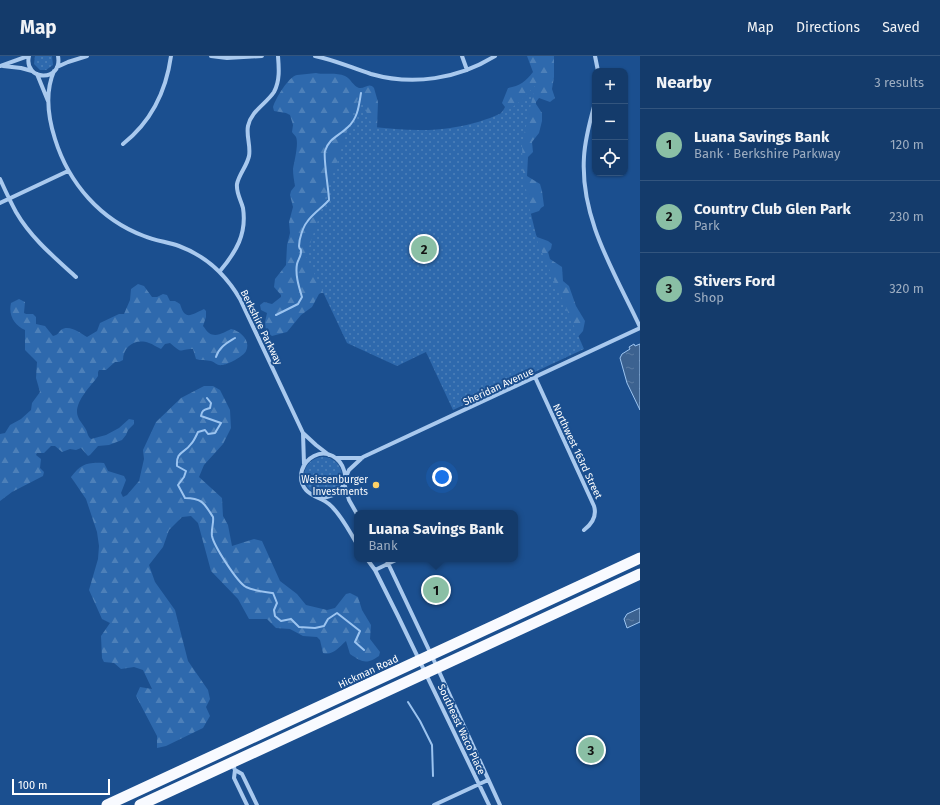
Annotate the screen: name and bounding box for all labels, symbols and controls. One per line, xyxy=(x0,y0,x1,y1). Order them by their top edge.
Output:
text: Map xyxy=(20,16,57,39)
text: Map xyxy=(747,19,774,36)
text: Directions xyxy=(796,19,860,36)
text: Saved xyxy=(882,19,920,36)
map controls xyxy=(592,68,628,176)
button: + xyxy=(592,68,628,104)
text: Nearby xyxy=(656,72,711,93)
text: 3 results xyxy=(874,75,924,90)
button: − xyxy=(592,104,628,140)
text: Luana Savings Bank xyxy=(694,128,829,146)
text: 1 xyxy=(666,137,672,152)
text: 120 m xyxy=(890,137,924,152)
button: locate xyxy=(592,140,628,176)
text: Bank · Berkshire Parkway xyxy=(694,146,840,161)
text: Country Club Glen Park xyxy=(694,200,851,218)
text: 2 xyxy=(666,209,672,224)
text: 230 m xyxy=(889,209,924,224)
text: Park xyxy=(694,218,720,233)
pin: 2 xyxy=(411,234,437,264)
text: Stivers Ford xyxy=(694,272,775,290)
text: 3 xyxy=(666,281,672,296)
text: 320 m xyxy=(889,281,924,296)
street label: Berkshire Parkway xyxy=(238,288,285,367)
text: Shop xyxy=(694,290,724,305)
street label: Sheridan Avenue xyxy=(461,365,536,409)
street label: Northwest 163rd Street xyxy=(550,402,605,501)
your location xyxy=(432,467,452,487)
place label: Weissenburger Investments xyxy=(301,474,368,498)
marker: Weissenburger Investments xyxy=(371,480,381,490)
popup xyxy=(354,510,518,562)
text: Luana Savings Bank xyxy=(368,520,504,538)
text: Bank xyxy=(368,538,398,553)
pin: 1 xyxy=(423,575,449,605)
street label: Hickman Road xyxy=(336,653,400,691)
street label: Southeast Waco Place xyxy=(435,682,487,777)
pin: 3 xyxy=(578,735,604,765)
scale bar xyxy=(12,777,110,796)
text: 100 m xyxy=(18,779,47,792)

